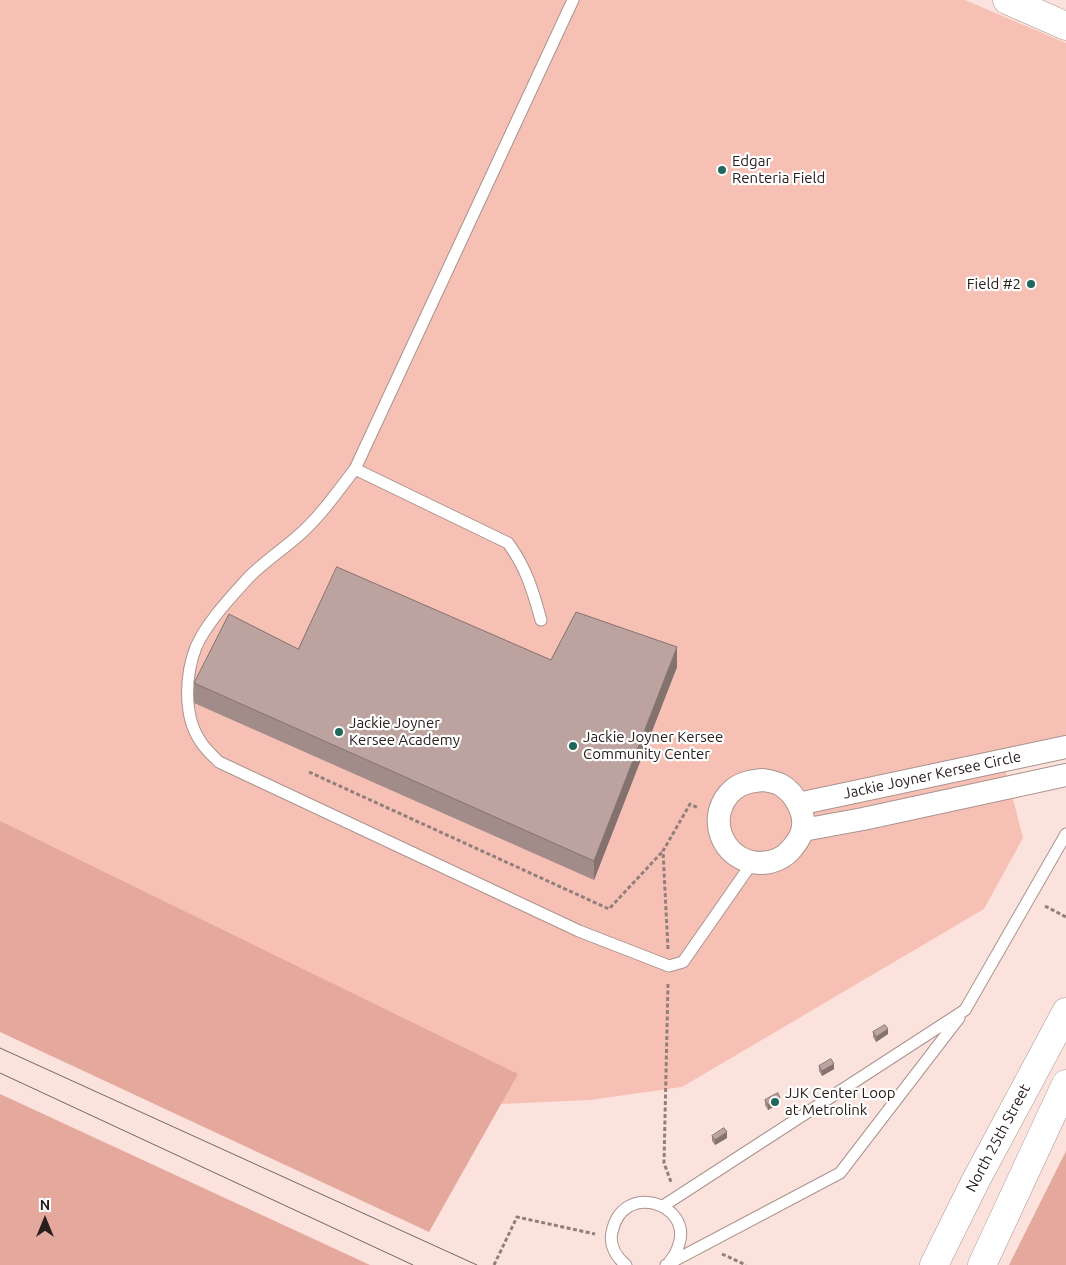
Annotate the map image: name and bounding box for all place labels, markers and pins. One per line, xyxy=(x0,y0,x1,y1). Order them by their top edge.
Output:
place label: Edgar Renteria Field xyxy=(732,152,825,187)
marker: Edgar Renteria Field xyxy=(716,164,728,176)
place label: Field #2 xyxy=(967,275,1021,293)
marker: Field #2 xyxy=(1025,278,1037,290)
place label: Jackie Joyner Kersee Academy xyxy=(349,714,460,749)
marker: Jackie Joyner Kersee Academy xyxy=(333,726,345,738)
place label: Jackie Joyner Kersee Community Center xyxy=(583,728,723,763)
marker: Jackie Joyner Kersee Community Center xyxy=(567,740,579,752)
place label: JJK Center Loop at Metrolink xyxy=(785,1084,896,1119)
marker: JJK Center Loop at Metrolink xyxy=(769,1096,781,1108)

